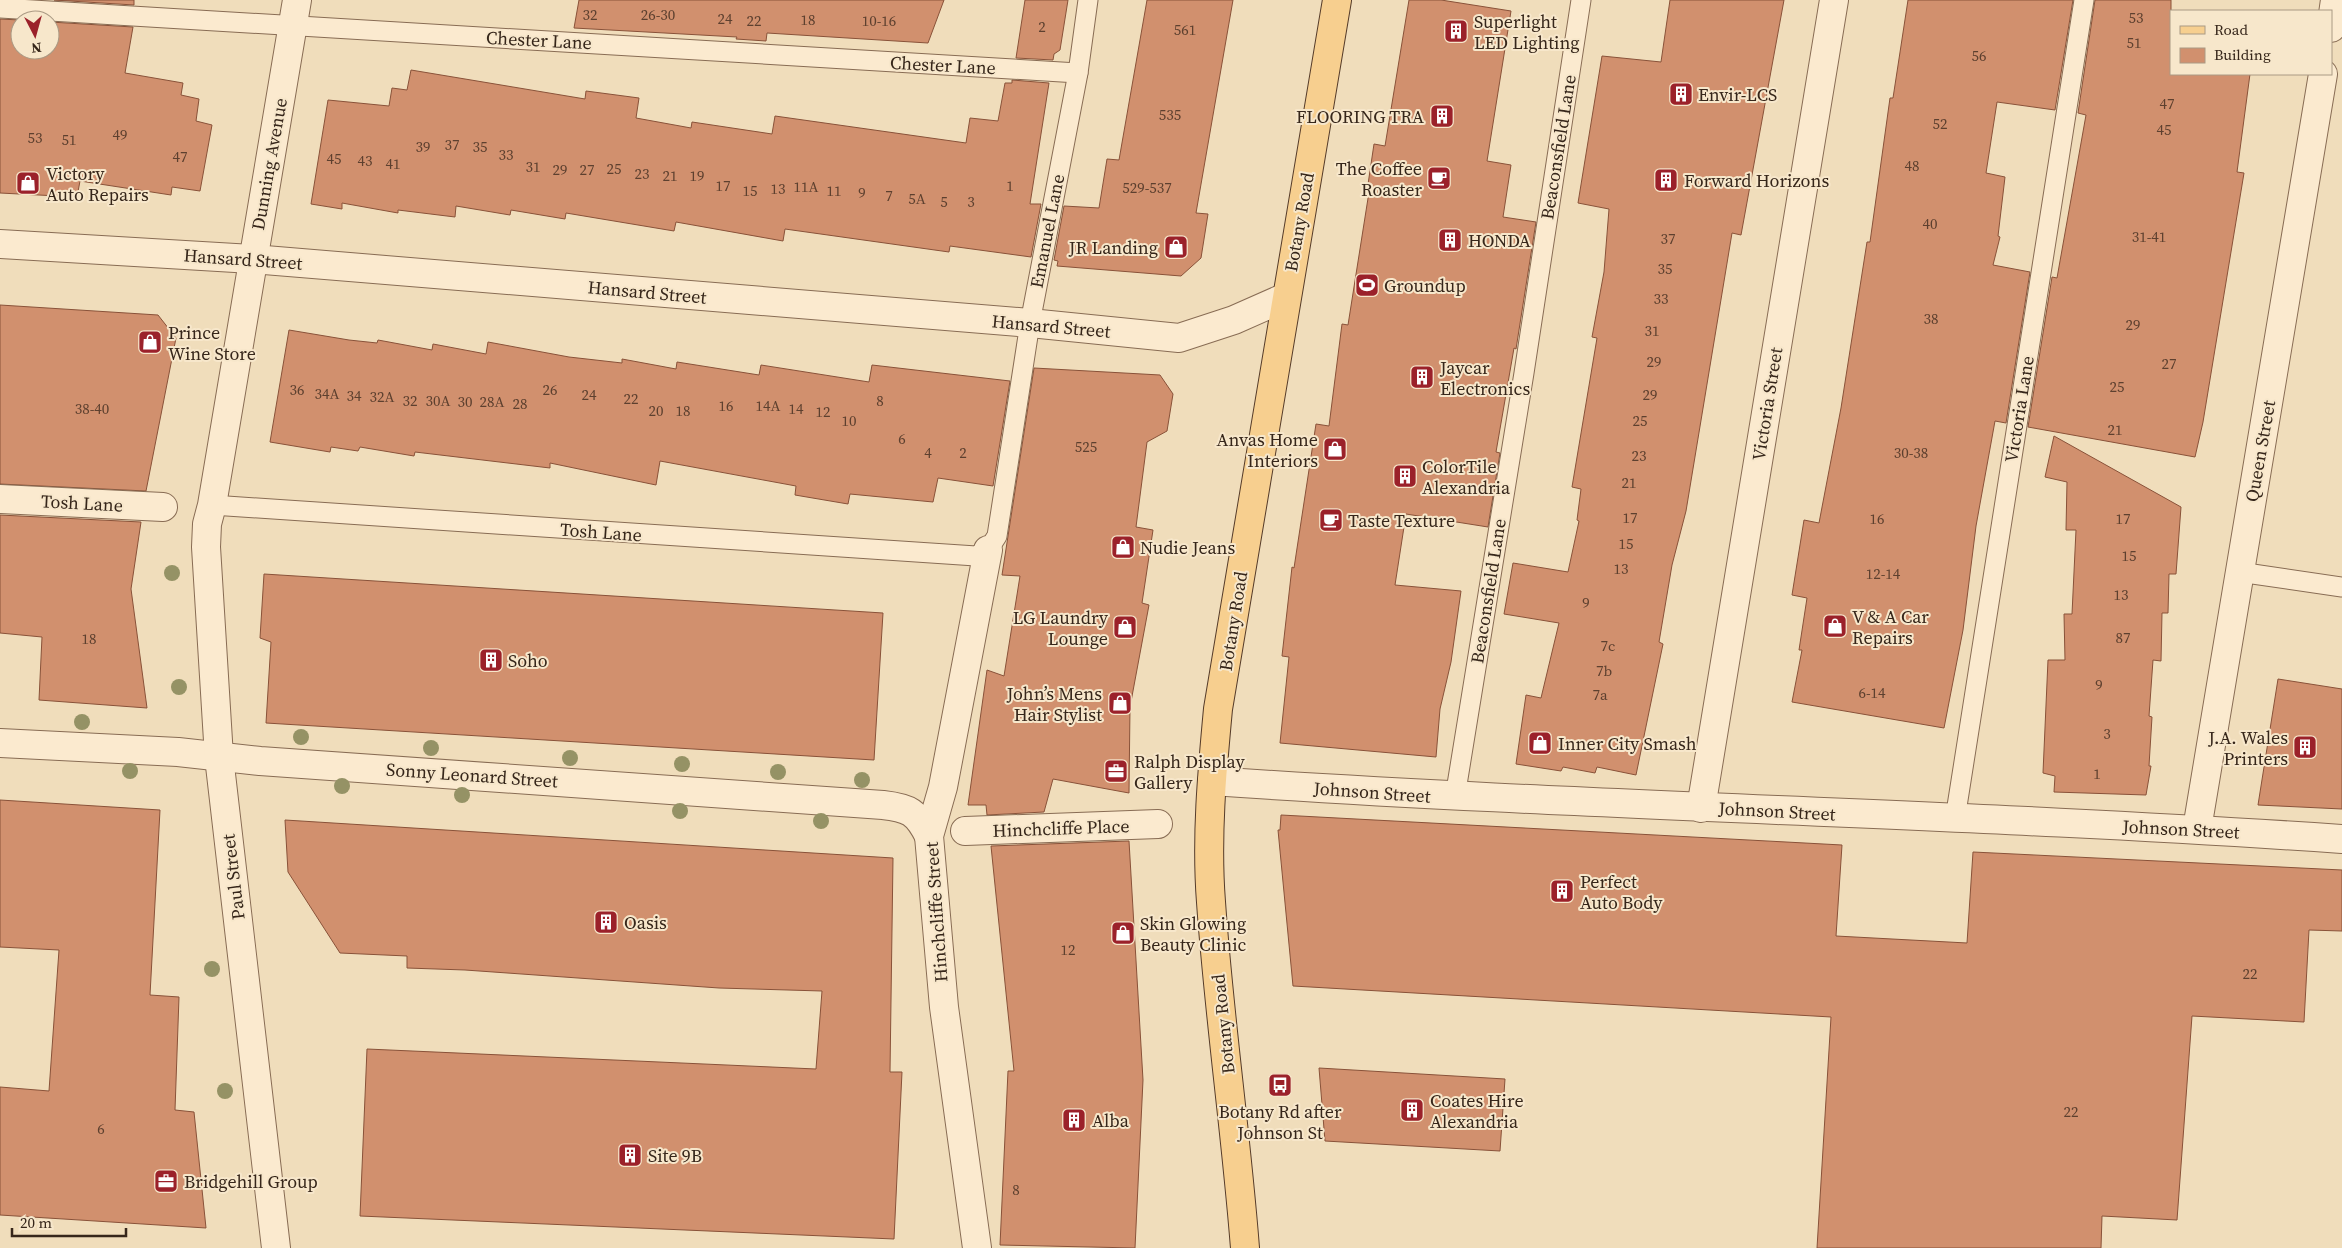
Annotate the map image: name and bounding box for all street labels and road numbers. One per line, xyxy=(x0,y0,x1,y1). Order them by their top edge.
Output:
street label: Chester Lane xyxy=(485,25,593,55)
street label: Chester Lane xyxy=(889,50,997,80)
street label: Beaconsfield Lane xyxy=(1534,73,1582,221)
street label: Dunning Avenue xyxy=(245,96,293,232)
street label: Botany Road xyxy=(1278,170,1320,274)
street label: Emanuel Lane xyxy=(1024,172,1070,290)
street label: Hansard Street xyxy=(183,242,303,276)
street label: Hansard Street xyxy=(587,274,708,310)
street label: Hansard Street xyxy=(991,308,1112,344)
street label: Victoria Street xyxy=(1746,345,1788,462)
street label: Victoria Lane xyxy=(1998,354,2040,464)
street label: Queen Street xyxy=(2239,398,2281,504)
street label: Tosh Lane xyxy=(40,488,124,518)
street label: Tosh Lane xyxy=(559,517,643,547)
street label: Beaconsfield Lane xyxy=(1464,517,1512,665)
street label: Botany Road xyxy=(1213,569,1253,673)
street label: Sonny Leonard Street xyxy=(385,757,559,793)
street label: Johnson Street xyxy=(1312,775,1431,809)
street label: Johnson Street xyxy=(1717,795,1836,827)
street label: Hinchcliffe Place xyxy=(992,813,1130,843)
street label: Johnson Street xyxy=(2121,813,2240,845)
street label: Paul Street xyxy=(215,832,251,921)
street label: Hinchcliffe Street xyxy=(919,841,953,983)
street label: Botany Road xyxy=(1205,973,1241,1075)

